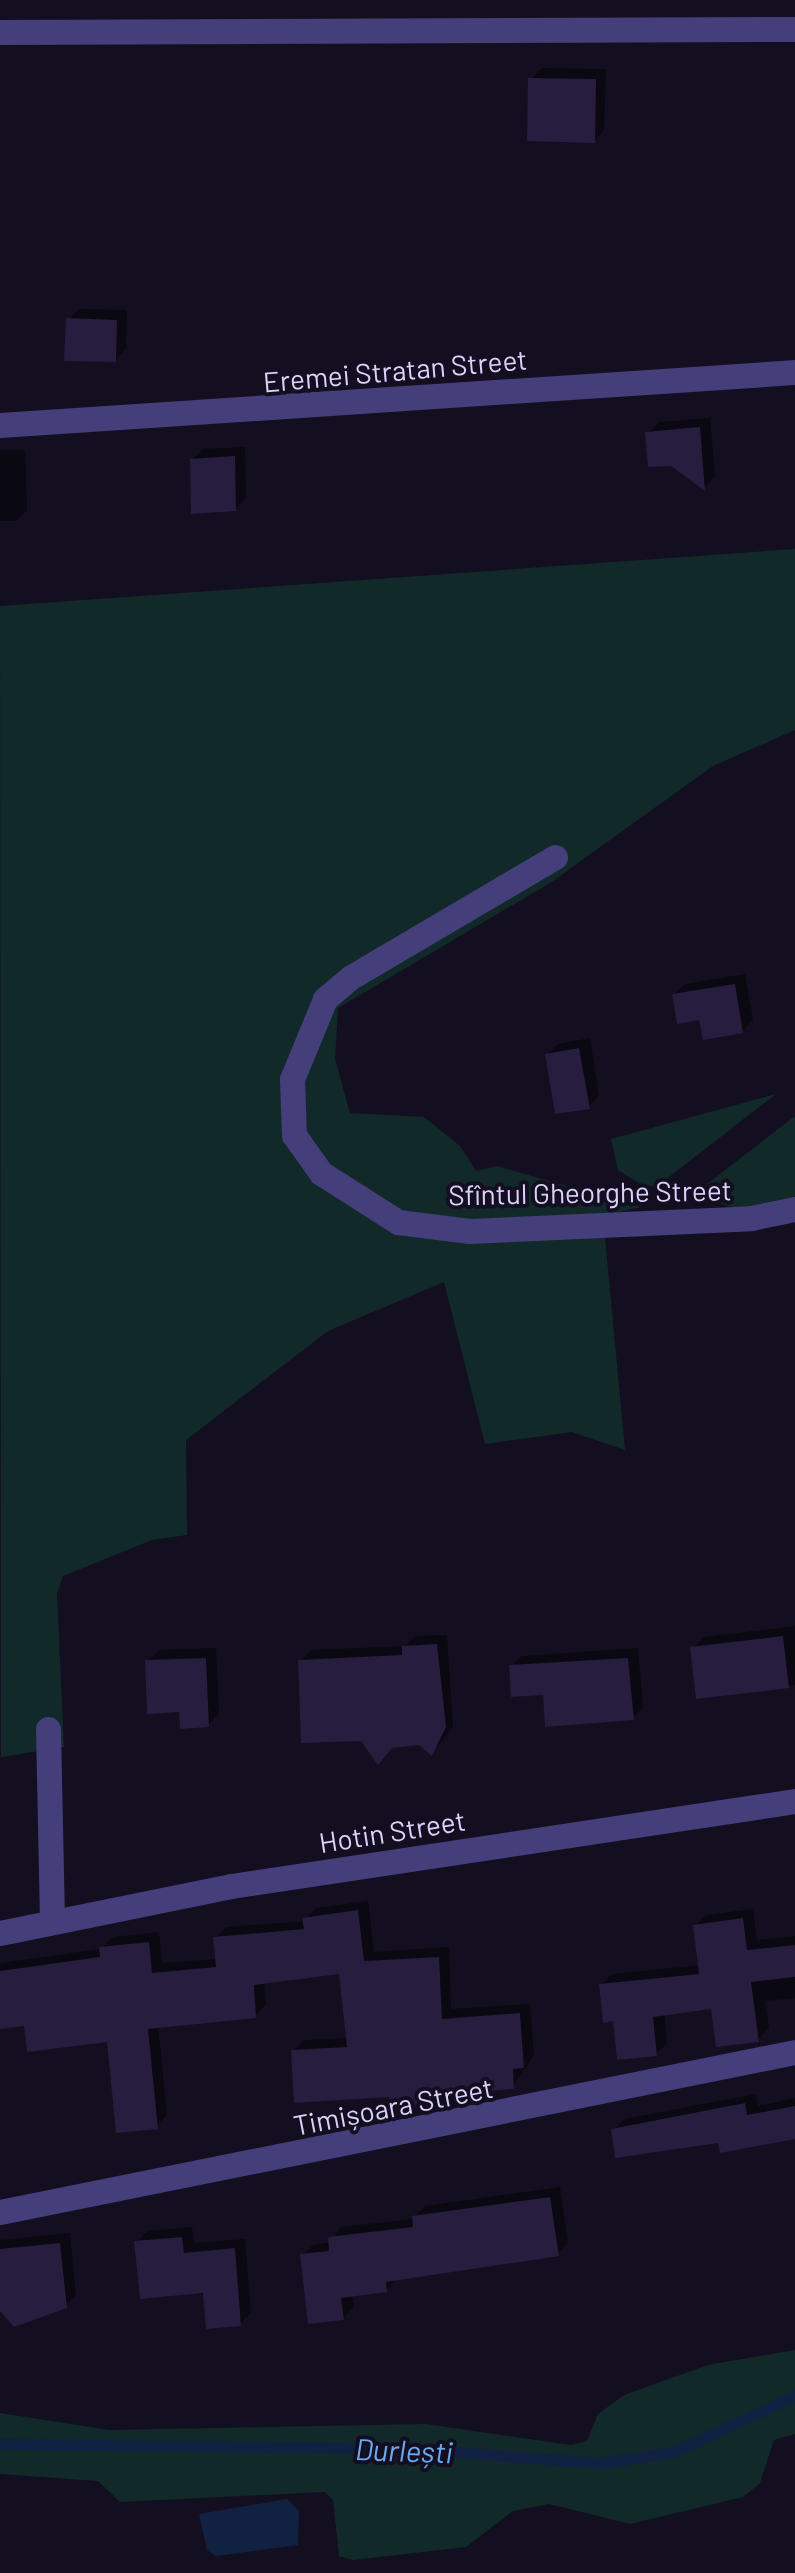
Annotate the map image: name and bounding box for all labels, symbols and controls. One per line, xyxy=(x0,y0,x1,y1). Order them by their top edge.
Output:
street label: Eremei Stratan Street xyxy=(262,342,528,398)
street label: Sfîntul Gheorghe Street xyxy=(448,1173,732,1211)
street label: Hotin Street xyxy=(316,1803,468,1859)
street label: Timișoara Street xyxy=(290,2070,496,2142)
water label: Durlești xyxy=(355,2430,453,2470)

